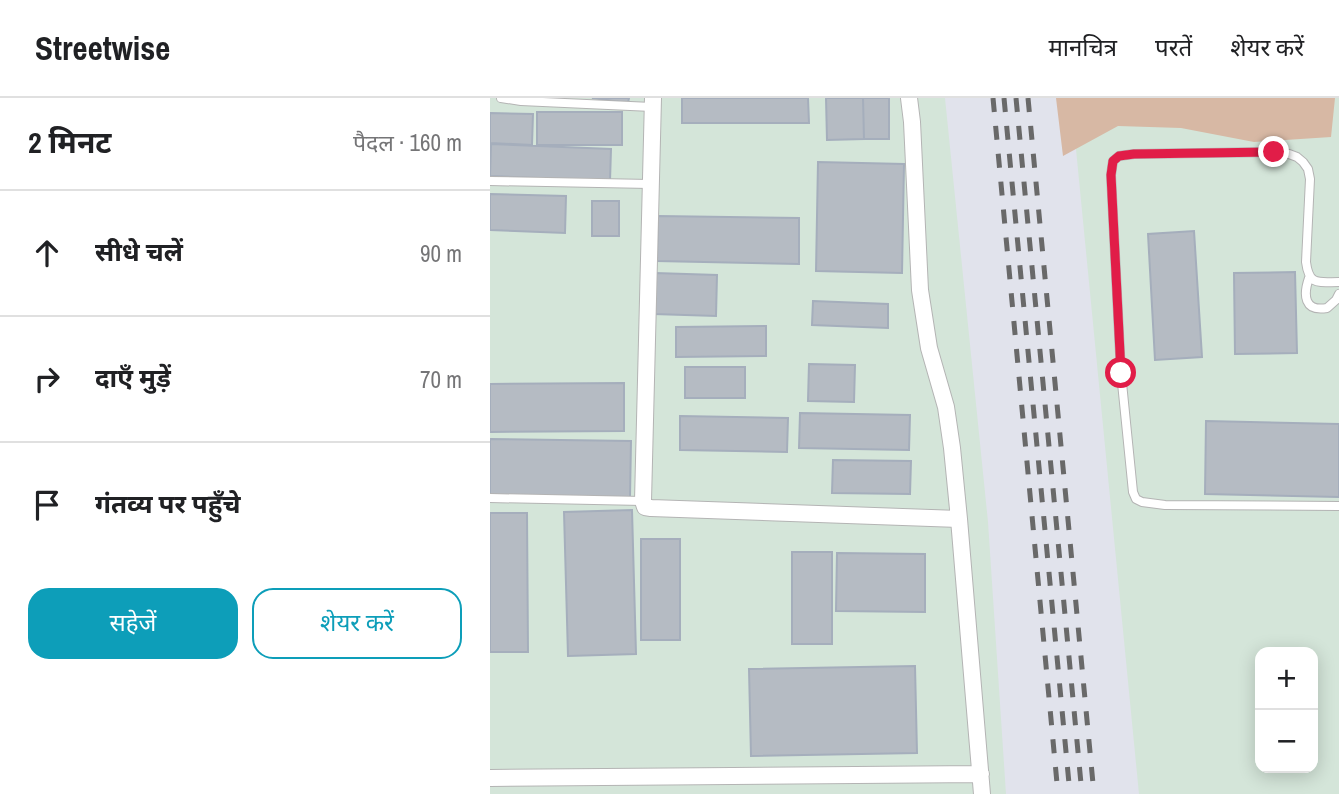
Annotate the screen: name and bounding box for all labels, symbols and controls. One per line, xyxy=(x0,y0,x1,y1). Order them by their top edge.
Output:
text: Streetwise xyxy=(35,26,170,70)
text: मानचित्र xyxy=(1048,31,1117,63)
text: परतें xyxy=(1155,31,1192,63)
text: शेयर करें xyxy=(1230,31,1304,63)
text: 2 मिनट xyxy=(28,122,112,162)
text: पैदल · 160 m xyxy=(353,127,462,158)
route end xyxy=(1258,136,1289,167)
icon: ahead xyxy=(28,234,66,272)
text: सीधे चलें xyxy=(95,234,183,269)
text: 90 m xyxy=(420,238,462,269)
route start xyxy=(1105,357,1136,388)
icon: right xyxy=(28,360,66,398)
text: दाएँ मुड़ें xyxy=(95,360,171,395)
text: 70 m xyxy=(420,364,462,395)
icon: arrive xyxy=(28,486,66,524)
text: गंतव्य पर पहुँचे xyxy=(95,486,241,521)
button: सहेजें xyxy=(28,588,238,659)
button: शेयर करें xyxy=(252,588,462,659)
map controls xyxy=(1255,647,1318,773)
button: + xyxy=(1255,647,1318,710)
button: − xyxy=(1255,710,1318,773)

